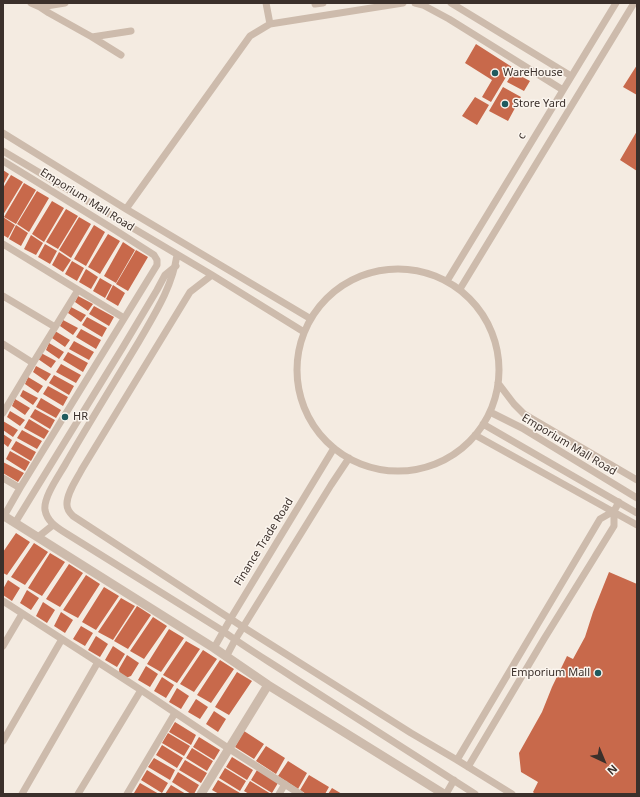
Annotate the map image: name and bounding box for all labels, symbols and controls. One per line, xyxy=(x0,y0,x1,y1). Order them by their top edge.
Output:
place label: WareHouse xyxy=(503,66,563,80)
marker: WareHouse xyxy=(490,68,500,78)
place label: Store Yard xyxy=(513,97,566,111)
marker: Store Yard xyxy=(500,99,510,109)
street label: c xyxy=(515,130,529,142)
street label: Emporium Mall Road xyxy=(38,166,136,234)
place label: HR xyxy=(73,410,88,424)
street label: Emporium Mall Road xyxy=(519,411,619,479)
marker: HR xyxy=(60,412,70,422)
street label: Finance Trade Road xyxy=(232,496,296,588)
place label: Emporium Mall xyxy=(511,666,590,680)
marker: Emporium Mall xyxy=(593,668,603,678)
north arrow xyxy=(584,741,624,781)
text: N xyxy=(604,761,621,778)

